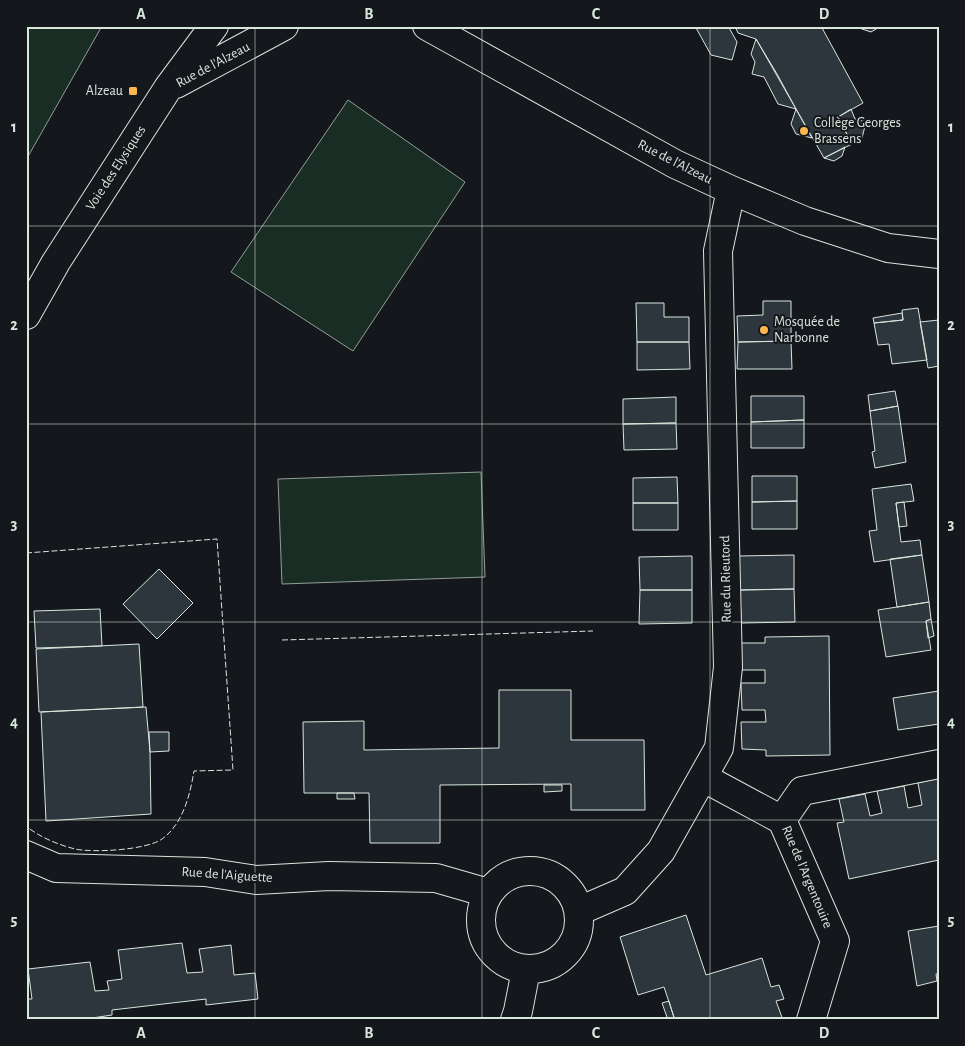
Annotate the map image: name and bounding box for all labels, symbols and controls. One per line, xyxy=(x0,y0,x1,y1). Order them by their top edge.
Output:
text: A xyxy=(136,6,146,22)
text: B xyxy=(364,6,374,22)
text: C xyxy=(592,6,601,22)
text: D xyxy=(819,6,830,22)
street label: Rue de l'Alzeau xyxy=(174,40,252,90)
place label: Alzeau xyxy=(86,84,123,98)
marker: Alzeau xyxy=(127,85,139,97)
place label: Collège Georges Brassens xyxy=(814,116,901,146)
text: 1 xyxy=(11,119,17,135)
text: 1 xyxy=(948,119,954,135)
street label: Voie des Elysiques xyxy=(83,123,149,213)
marker: Collège Georges Brassens xyxy=(798,125,810,137)
street label: Rue de l'Alzeau xyxy=(635,137,715,187)
place label: Mosquée de Narbonne xyxy=(774,315,840,345)
text: 2 xyxy=(10,317,18,333)
text: 2 xyxy=(947,317,955,333)
marker: Mosquée de Narbonne xyxy=(758,324,770,336)
text: 3 xyxy=(11,516,18,532)
text: 3 xyxy=(948,516,955,532)
street label: Rue du Rieutord xyxy=(718,535,734,623)
text: 4 xyxy=(10,714,18,730)
text: 4 xyxy=(947,714,955,730)
street label: Rue de l'Argentouire xyxy=(779,824,835,930)
street label: Rue de l'Aiguette xyxy=(181,865,273,885)
text: 5 xyxy=(11,912,18,928)
text: 5 xyxy=(948,912,955,928)
text: A xyxy=(136,1025,146,1041)
text: B xyxy=(364,1025,374,1041)
text: C xyxy=(592,1025,601,1041)
text: D xyxy=(819,1025,830,1041)

